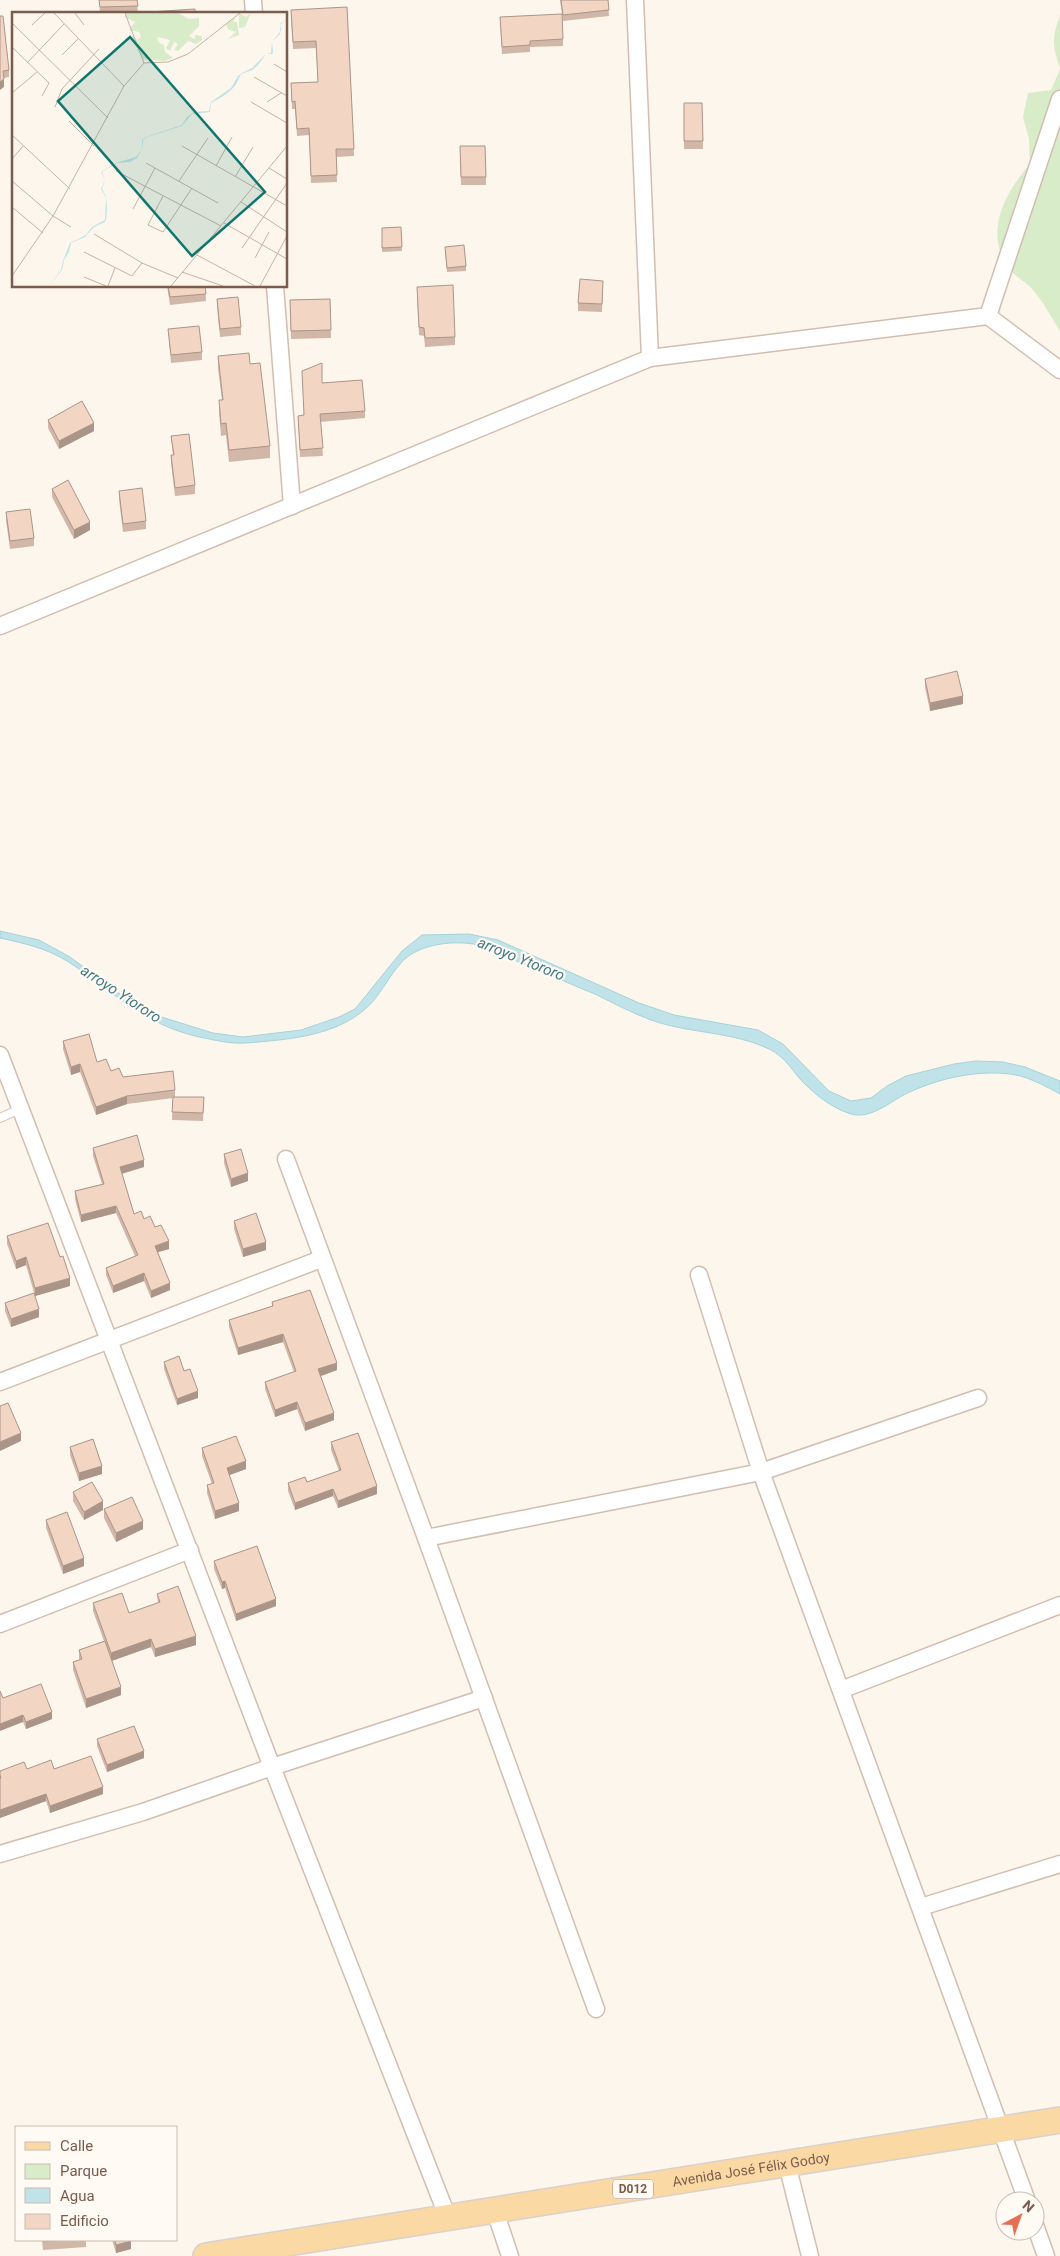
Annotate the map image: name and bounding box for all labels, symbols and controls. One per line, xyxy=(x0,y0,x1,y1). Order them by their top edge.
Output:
inset map xyxy=(12,12,288,288)
water label: arroyo Ytororo xyxy=(475,933,567,985)
water label: arroyo Ytororo xyxy=(77,961,165,1027)
legend xyxy=(15,2126,178,2241)
text: Calle xyxy=(60,2137,93,2155)
street label: Avenida José Félix Godoy xyxy=(671,2149,831,2190)
text: Parque xyxy=(60,2162,107,2180)
road number: D012 xyxy=(613,2180,653,2198)
text: Agua xyxy=(60,2187,95,2205)
north arrow xyxy=(995,2191,1045,2241)
text: N xyxy=(1020,2197,1038,2215)
text: Edificio xyxy=(60,2212,109,2230)

